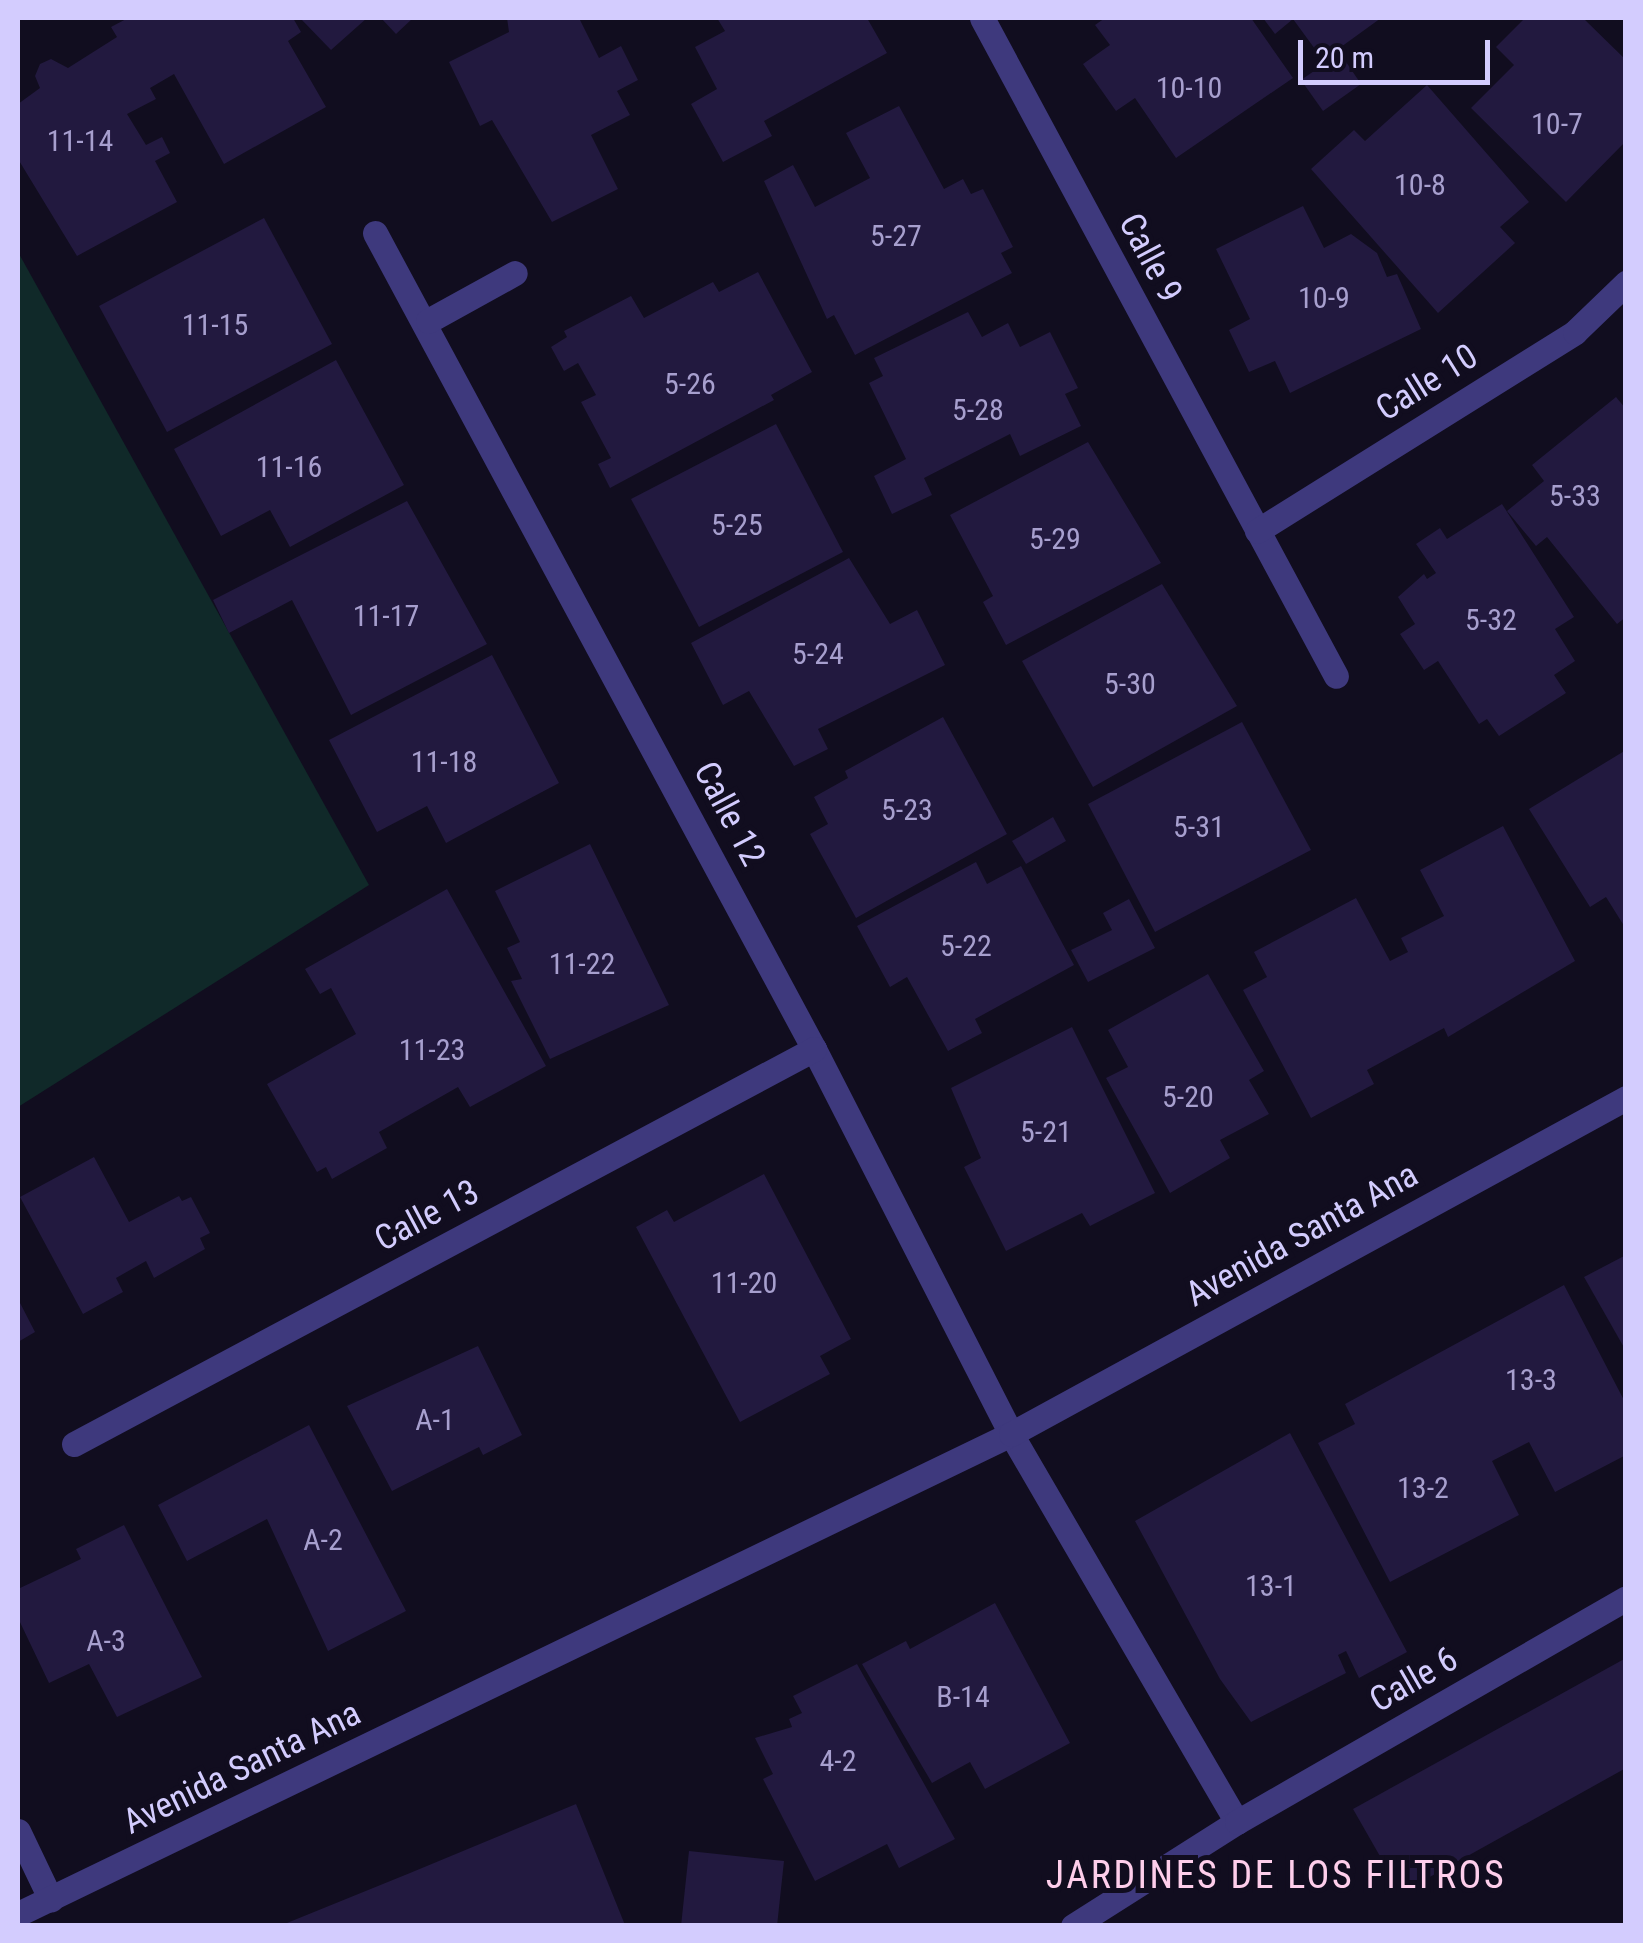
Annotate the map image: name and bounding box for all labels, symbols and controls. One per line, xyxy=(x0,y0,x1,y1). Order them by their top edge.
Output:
scale bar xyxy=(1303,20,1496,82)
text: 20 m xyxy=(1315,40,1374,75)
house number: 10-10 xyxy=(1156,70,1222,106)
house number: 10-7 xyxy=(1531,106,1583,142)
house number: 11-14 xyxy=(47,123,113,159)
house number: 10-8 xyxy=(1394,167,1446,203)
street label: Calle 9 xyxy=(1109,206,1191,310)
house number: 5-27 xyxy=(870,218,922,254)
house number: 10-9 xyxy=(1298,280,1350,316)
house number: 11-15 xyxy=(182,307,248,343)
street label: Calle 10 xyxy=(1369,336,1485,430)
house number: 5-26 xyxy=(664,366,716,402)
house number: 5-28 xyxy=(952,392,1004,428)
house number: 11-16 xyxy=(256,449,322,485)
house number: 5-33 xyxy=(1549,478,1601,514)
house number: 5-25 xyxy=(711,507,763,543)
house number: 5-29 xyxy=(1029,521,1081,557)
house number: 11-17 xyxy=(353,598,419,634)
house number: 5-32 xyxy=(1465,602,1517,638)
house number: 5-24 xyxy=(792,636,844,672)
house number: 5-30 xyxy=(1104,666,1156,702)
house number: 11-18 xyxy=(411,744,477,780)
street label: Calle 12 xyxy=(684,755,774,873)
house number: 5-23 xyxy=(881,792,933,828)
house number: 5-31 xyxy=(1173,809,1225,845)
house number: 5-22 xyxy=(940,928,992,964)
house number: 11-22 xyxy=(549,946,615,982)
house number: 11-23 xyxy=(399,1032,465,1068)
house number: 5-20 xyxy=(1162,1079,1214,1115)
house number: 5-21 xyxy=(1020,1114,1072,1150)
street label: Avenida Santa Ana xyxy=(1179,1154,1425,1316)
street label: Calle 13 xyxy=(368,1171,486,1261)
house number: 11-20 xyxy=(711,1265,777,1301)
house number: 13-3 xyxy=(1505,1362,1557,1398)
house number: A-1 xyxy=(415,1402,455,1438)
house number: 13-2 xyxy=(1397,1470,1449,1506)
house number: A-2 xyxy=(303,1522,343,1558)
house number: 13-1 xyxy=(1245,1568,1297,1604)
house number: A-3 xyxy=(86,1623,126,1659)
street label: Calle 6 xyxy=(1363,1638,1465,1722)
house number: B-14 xyxy=(936,1679,990,1715)
street label: Avenida Santa Ana xyxy=(117,1692,367,1844)
house number: 4-2 xyxy=(819,1743,857,1779)
district label: JARDINES DE LOS FILTROS xyxy=(1046,1853,1506,1899)

